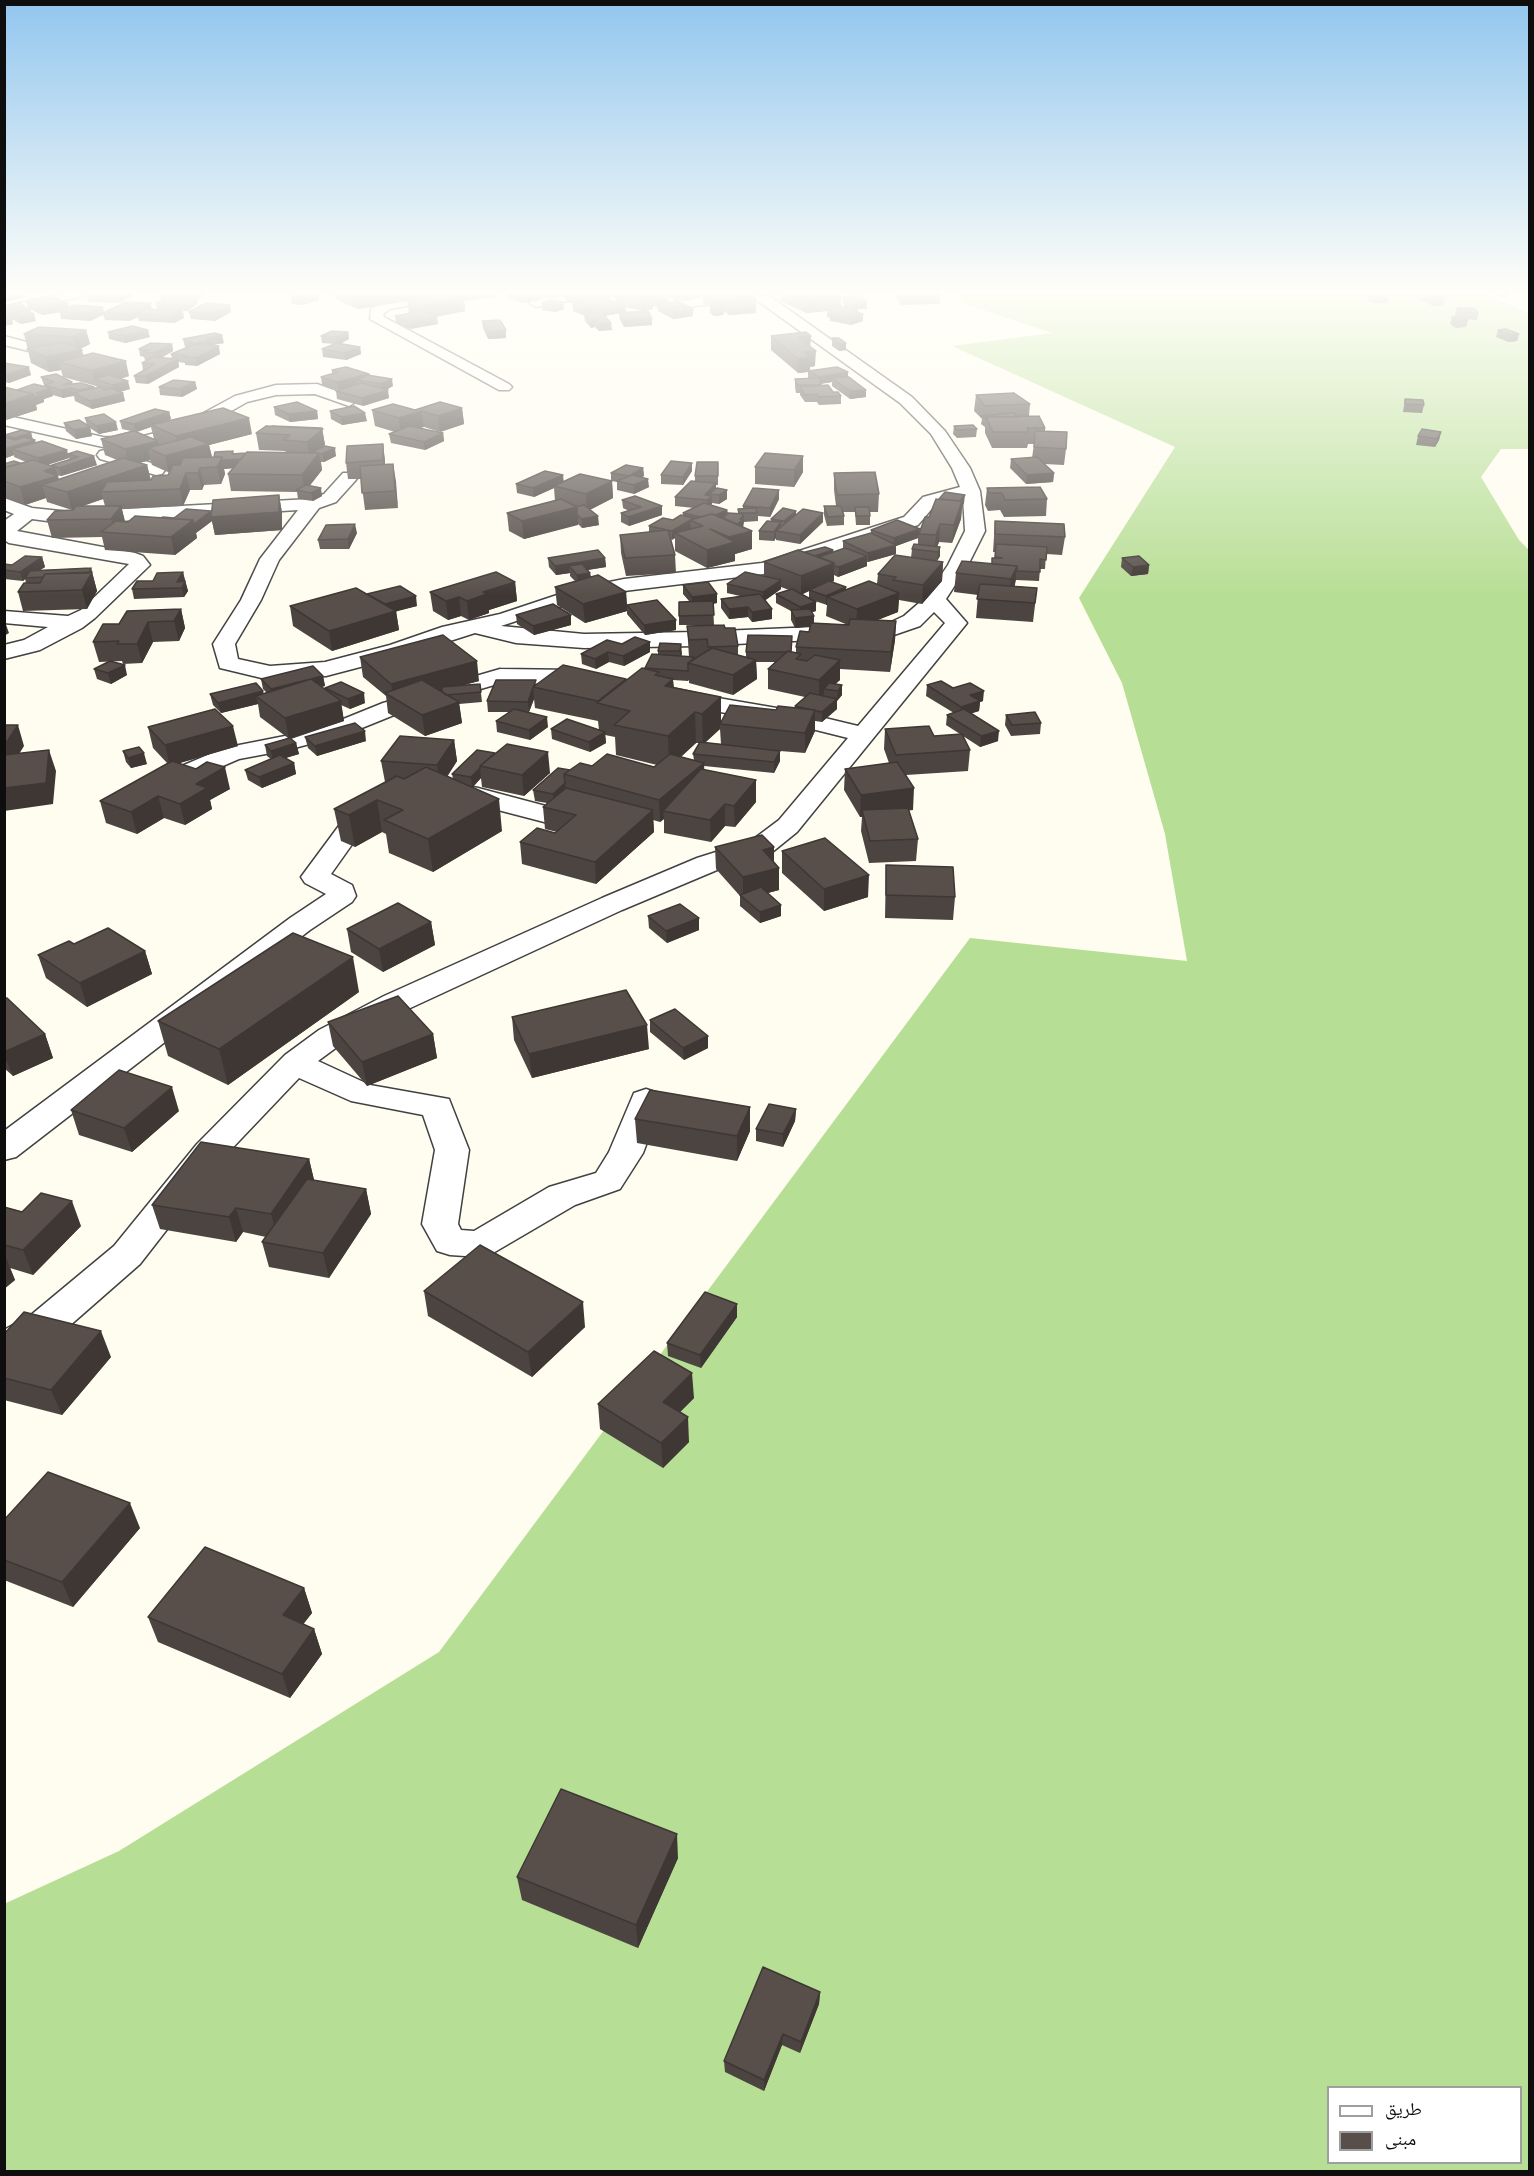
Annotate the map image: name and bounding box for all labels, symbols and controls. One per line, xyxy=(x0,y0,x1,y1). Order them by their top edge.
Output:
legend xyxy=(1327,2086,1522,2164)
text: طريق xyxy=(1385,2096,1422,2121)
text: مبنى xyxy=(1385,2126,1416,2151)

